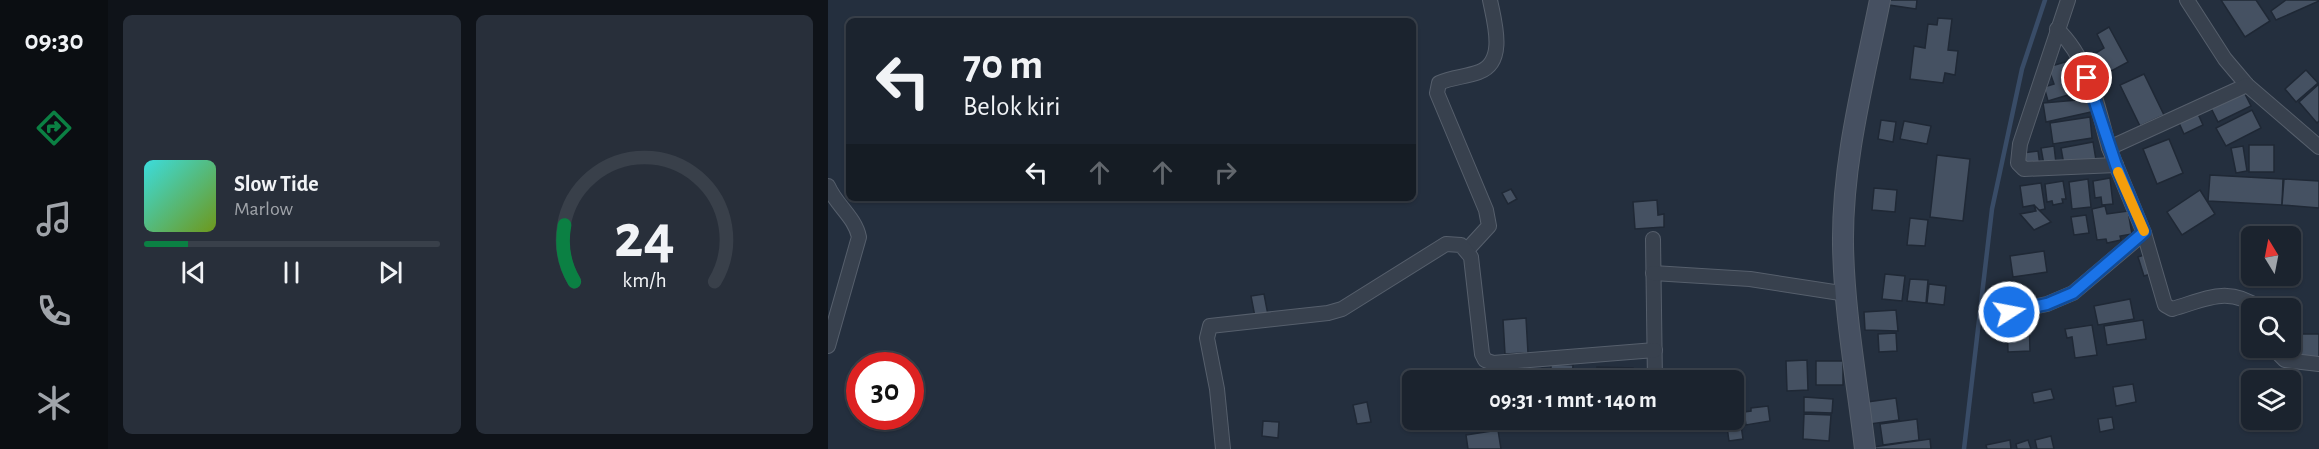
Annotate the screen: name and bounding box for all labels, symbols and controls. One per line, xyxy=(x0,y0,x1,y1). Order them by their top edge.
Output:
text: 09:30 xyxy=(25,27,84,54)
icon: left xyxy=(864,42,942,120)
text: 70 m xyxy=(963,44,1043,86)
pin xyxy=(2061,52,2112,103)
icon: arrive xyxy=(2070,61,2103,94)
text: Belok kiri xyxy=(963,93,1060,120)
icon: directions xyxy=(33,107,75,149)
icon: left xyxy=(1020,156,1053,189)
icon: ahead xyxy=(1083,156,1116,189)
icon: ahead xyxy=(1146,156,1179,189)
icon: right xyxy=(1209,156,1242,189)
text: Slow Tide xyxy=(234,173,319,195)
icon: music xyxy=(33,198,75,240)
text: Marlow xyxy=(234,199,293,219)
text: 24 xyxy=(614,206,675,268)
north arrow xyxy=(2241,226,2301,286)
map controls xyxy=(2241,226,2301,430)
icon: previous xyxy=(177,256,210,289)
icon: pause xyxy=(275,256,308,289)
icon: next xyxy=(374,256,407,289)
text: km/h xyxy=(622,270,666,291)
position arrow xyxy=(1977,280,2041,344)
icon: phone xyxy=(33,290,75,332)
button: search xyxy=(2241,298,2301,358)
speed limit sign: 30 xyxy=(846,352,924,430)
button: layers xyxy=(2241,370,2301,430)
icon: climate xyxy=(33,382,75,424)
text: 09:31 · 1 mnt · 140 m xyxy=(1489,389,1657,411)

